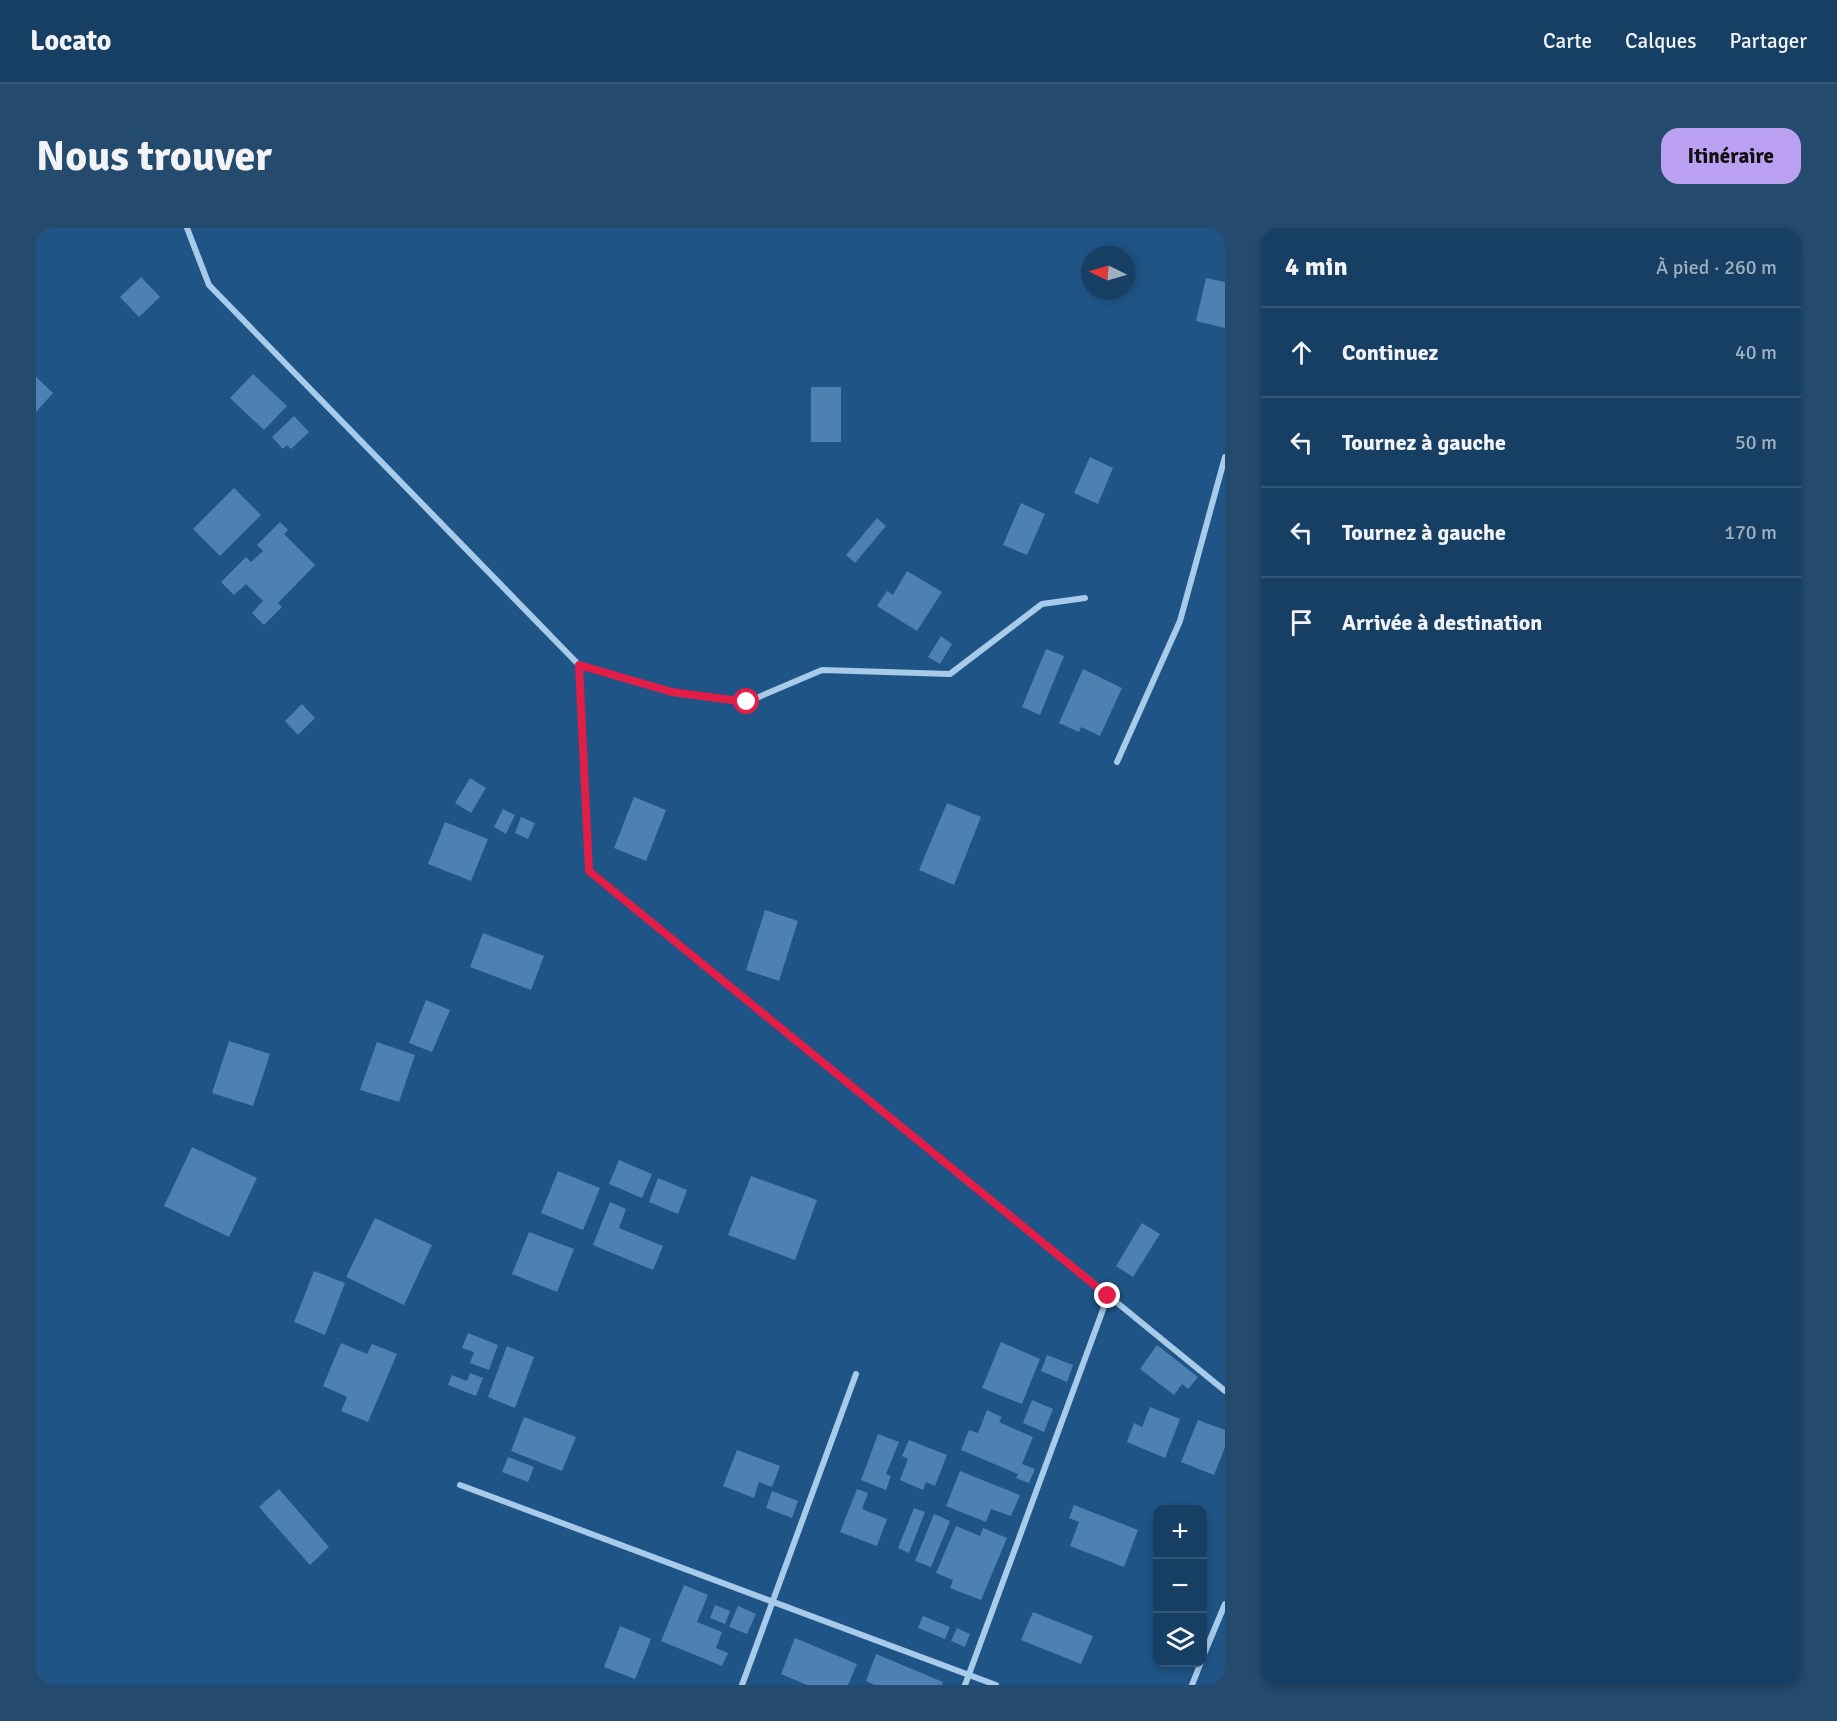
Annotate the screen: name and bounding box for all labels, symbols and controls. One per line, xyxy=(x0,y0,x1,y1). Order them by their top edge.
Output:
text: Locato xyxy=(30,24,111,58)
text: Carte xyxy=(1543,28,1592,54)
text: Calques xyxy=(1625,28,1696,54)
text: Partager xyxy=(1729,28,1807,54)
button: Itinéraire xyxy=(1661,128,1801,184)
text: Nous trouver xyxy=(36,131,272,182)
north arrow xyxy=(1081,246,1135,300)
text: 4 min xyxy=(1285,251,1348,283)
text: À pied · 260 m xyxy=(1656,255,1777,280)
icon: ahead xyxy=(1285,336,1318,369)
text: Continuez xyxy=(1342,339,1438,366)
text: 40 m xyxy=(1735,340,1777,365)
icon: left xyxy=(1285,426,1318,459)
text: Tournez à gauche xyxy=(1342,429,1506,456)
text: 50 m xyxy=(1735,430,1777,455)
icon: left xyxy=(1285,516,1318,549)
text: Tournez à gauche xyxy=(1342,519,1506,546)
text: 170 m xyxy=(1724,520,1777,545)
icon: arrive xyxy=(1285,606,1318,639)
text: Arrivée à destination xyxy=(1342,609,1542,636)
route start xyxy=(733,688,759,714)
route end xyxy=(1094,1282,1120,1308)
map controls xyxy=(1153,1505,1207,1667)
button: + xyxy=(1153,1505,1207,1559)
button: − xyxy=(1153,1559,1207,1613)
button: layers xyxy=(1153,1613,1207,1667)

